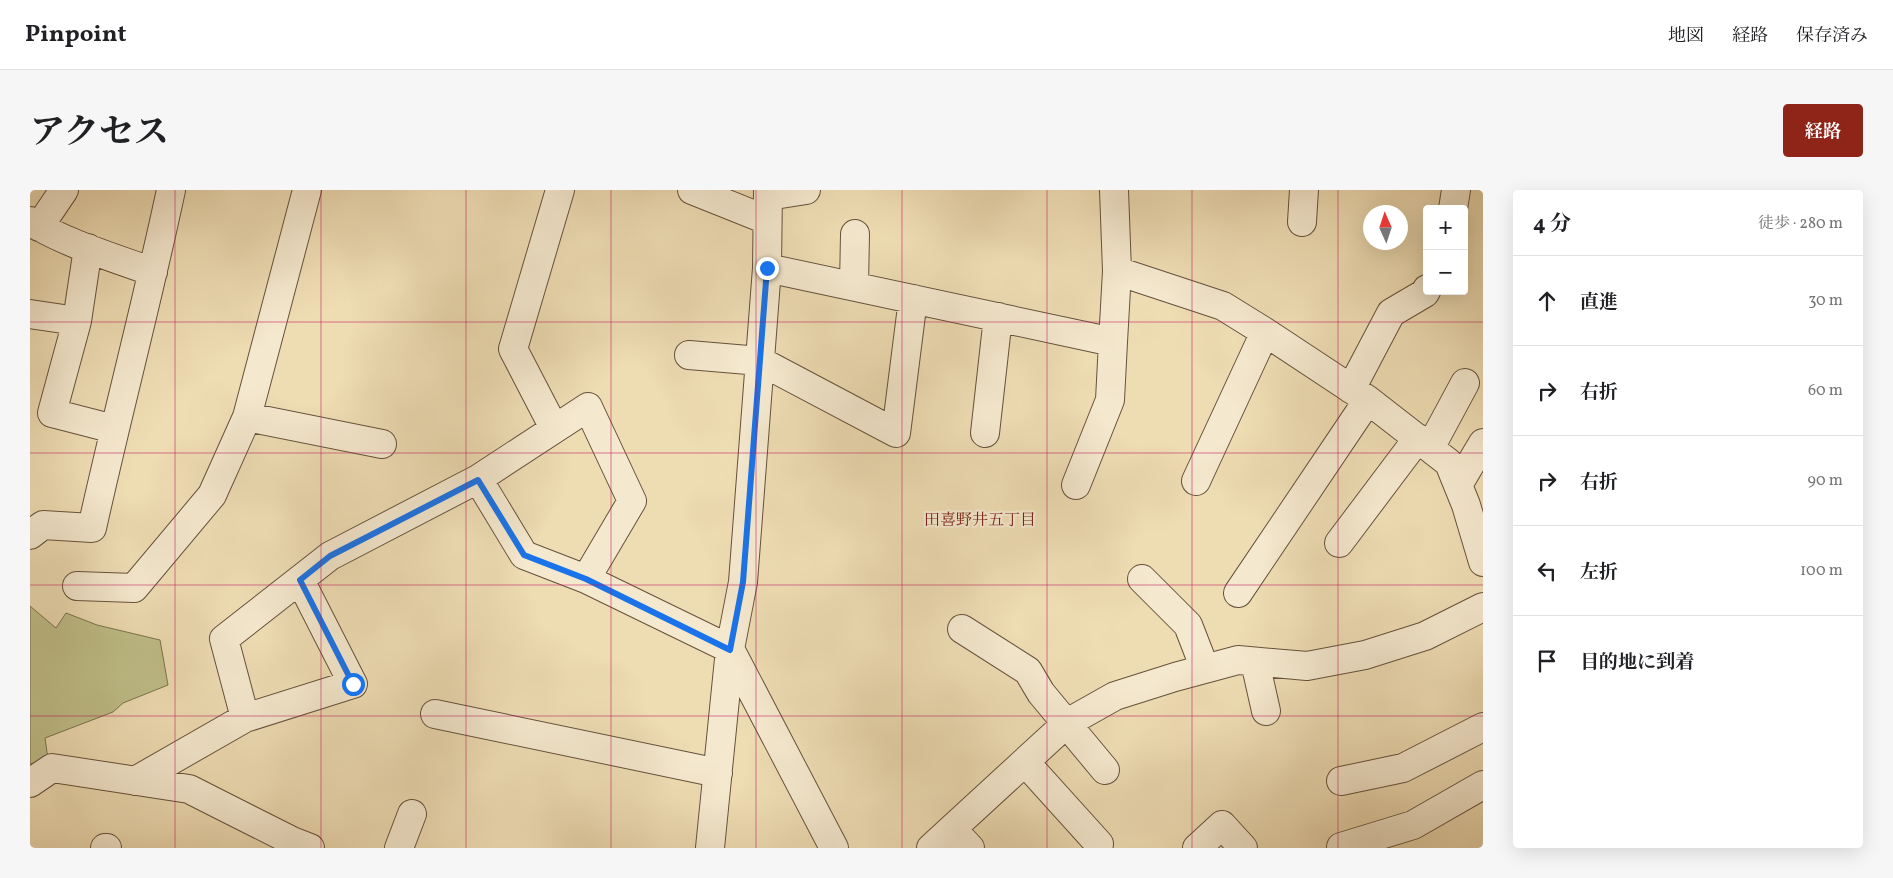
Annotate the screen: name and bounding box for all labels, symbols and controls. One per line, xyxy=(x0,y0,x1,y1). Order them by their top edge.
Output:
text: Pinpoint xyxy=(25,18,127,52)
text: 地図 xyxy=(1668,24,1704,49)
text: 経路 xyxy=(1732,24,1768,49)
text: 保存済み xyxy=(1796,24,1868,49)
button: 経路 xyxy=(1783,104,1863,157)
text: アクセス xyxy=(30,110,169,158)
north arrow xyxy=(1363,205,1408,250)
map controls xyxy=(1423,205,1468,295)
button: + xyxy=(1423,205,1468,250)
text: 4 分 xyxy=(1533,210,1571,239)
text: 徒歩 · 280 m xyxy=(1758,213,1843,235)
button: − xyxy=(1423,250,1468,295)
route end xyxy=(756,257,779,280)
icon: ahead xyxy=(1533,287,1561,315)
text: 直進 xyxy=(1580,290,1618,316)
text: 30 m xyxy=(1808,290,1843,312)
icon: right xyxy=(1533,377,1561,405)
text: 右折 xyxy=(1580,380,1618,406)
text: 60 m xyxy=(1808,380,1843,402)
icon: right xyxy=(1533,467,1561,495)
text: 右折 xyxy=(1580,470,1618,496)
text: 90 m xyxy=(1807,470,1843,492)
district label: 田喜野井五丁目 xyxy=(924,510,1036,532)
icon: left xyxy=(1533,557,1561,585)
text: 左折 xyxy=(1580,560,1618,586)
text: 100 m xyxy=(1800,560,1843,582)
icon: arrive xyxy=(1533,647,1561,675)
text: 目的地に到着 xyxy=(1580,650,1694,676)
route start xyxy=(342,673,365,696)

